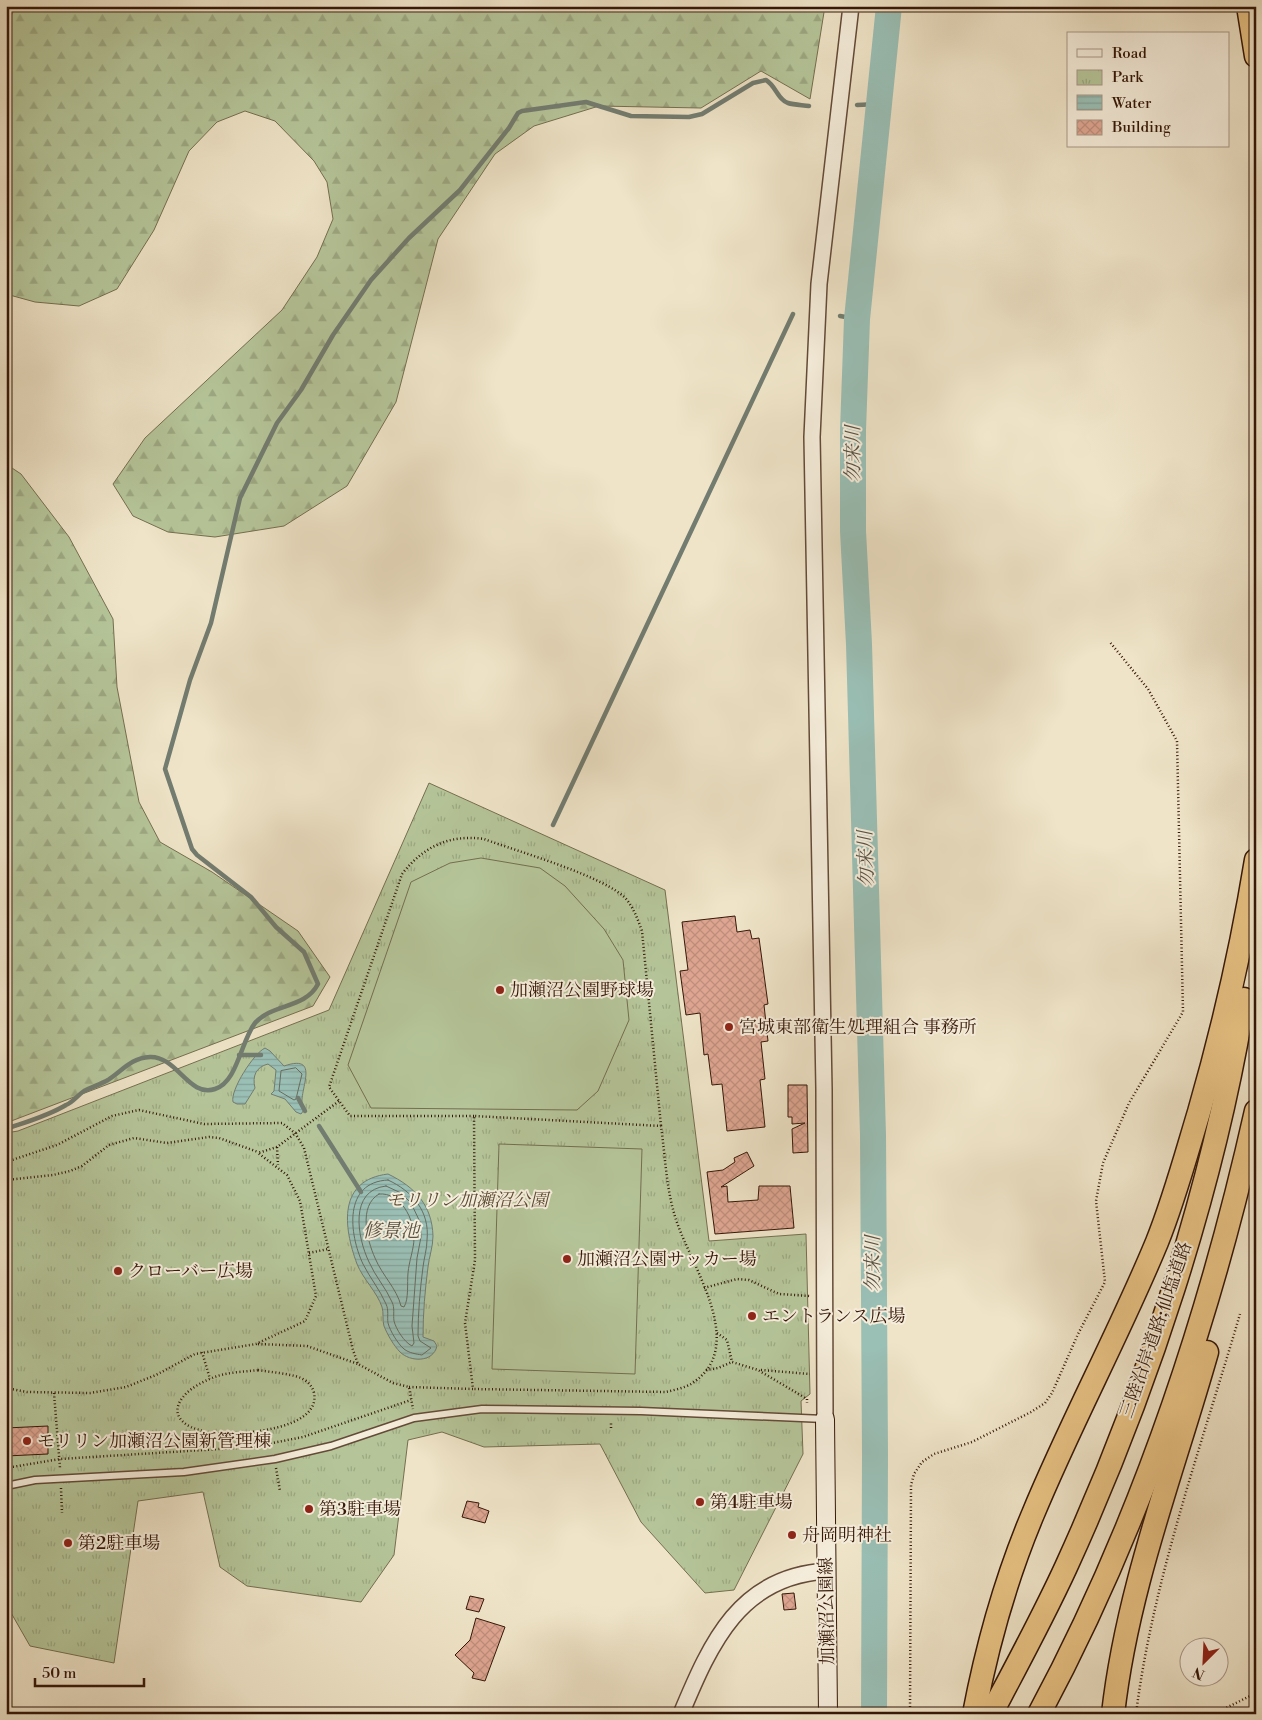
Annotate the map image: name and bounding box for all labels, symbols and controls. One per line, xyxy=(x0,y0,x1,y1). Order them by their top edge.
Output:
legend xyxy=(1067,32,1230,148)
text: Road xyxy=(1112,44,1147,63)
text: Park xyxy=(1112,68,1144,87)
text: Water xyxy=(1111,94,1152,113)
text: Building xyxy=(1111,118,1171,137)
water label: 勿来川 xyxy=(841,424,865,483)
water label: 勿来川 xyxy=(853,828,879,888)
place label: 加瀬沼公園野球場 xyxy=(510,979,654,1002)
marker: 加瀬沼公園野球場 xyxy=(494,984,506,996)
place label: 宮城東部衛生処理組合 事務所 xyxy=(739,1016,977,1039)
marker: 宮城東部衛生処理組合 事務所 xyxy=(723,1021,735,1033)
park label: モリリン加瀬沼公園 xyxy=(386,1189,551,1212)
water label: 修景池 xyxy=(362,1219,421,1243)
water label: 勿来川 xyxy=(861,1234,885,1293)
street label: 三陸沿岸道路;仙塩道路 xyxy=(1115,1239,1197,1421)
place label: 加瀬沼公園サッカー場 xyxy=(577,1248,757,1271)
marker: 加瀬沼公園サッカー場 xyxy=(561,1253,573,1265)
place label: クローバー広場 xyxy=(128,1260,253,1283)
marker: クローバー広場 xyxy=(112,1265,124,1277)
place label: エントランス広場 xyxy=(762,1305,905,1328)
marker: エントランス広場 xyxy=(746,1310,758,1322)
place label: モリリン加瀬沼公園新管理棟 xyxy=(37,1430,271,1453)
marker: モリリン加瀬沼公園新管理棟 xyxy=(21,1435,33,1447)
place label: 第4駐車場 xyxy=(710,1491,793,1514)
marker: 第4駐車場 xyxy=(694,1496,706,1508)
place label: 第3駐車場 xyxy=(319,1498,401,1521)
marker: 第3駐車場 xyxy=(303,1503,315,1515)
place label: 舟岡明神社 xyxy=(802,1524,892,1547)
marker: 舟岡明神社 xyxy=(786,1529,798,1541)
place label: 第2駐車場 xyxy=(78,1532,160,1555)
marker: 第2駐車場 xyxy=(62,1537,74,1549)
street label: 加瀬沼公園線 xyxy=(815,1557,839,1665)
north arrow xyxy=(1180,1638,1230,1688)
scale bar xyxy=(35,1655,144,1687)
text: N xyxy=(1190,1662,1208,1683)
text: 50 m xyxy=(42,1664,76,1683)

